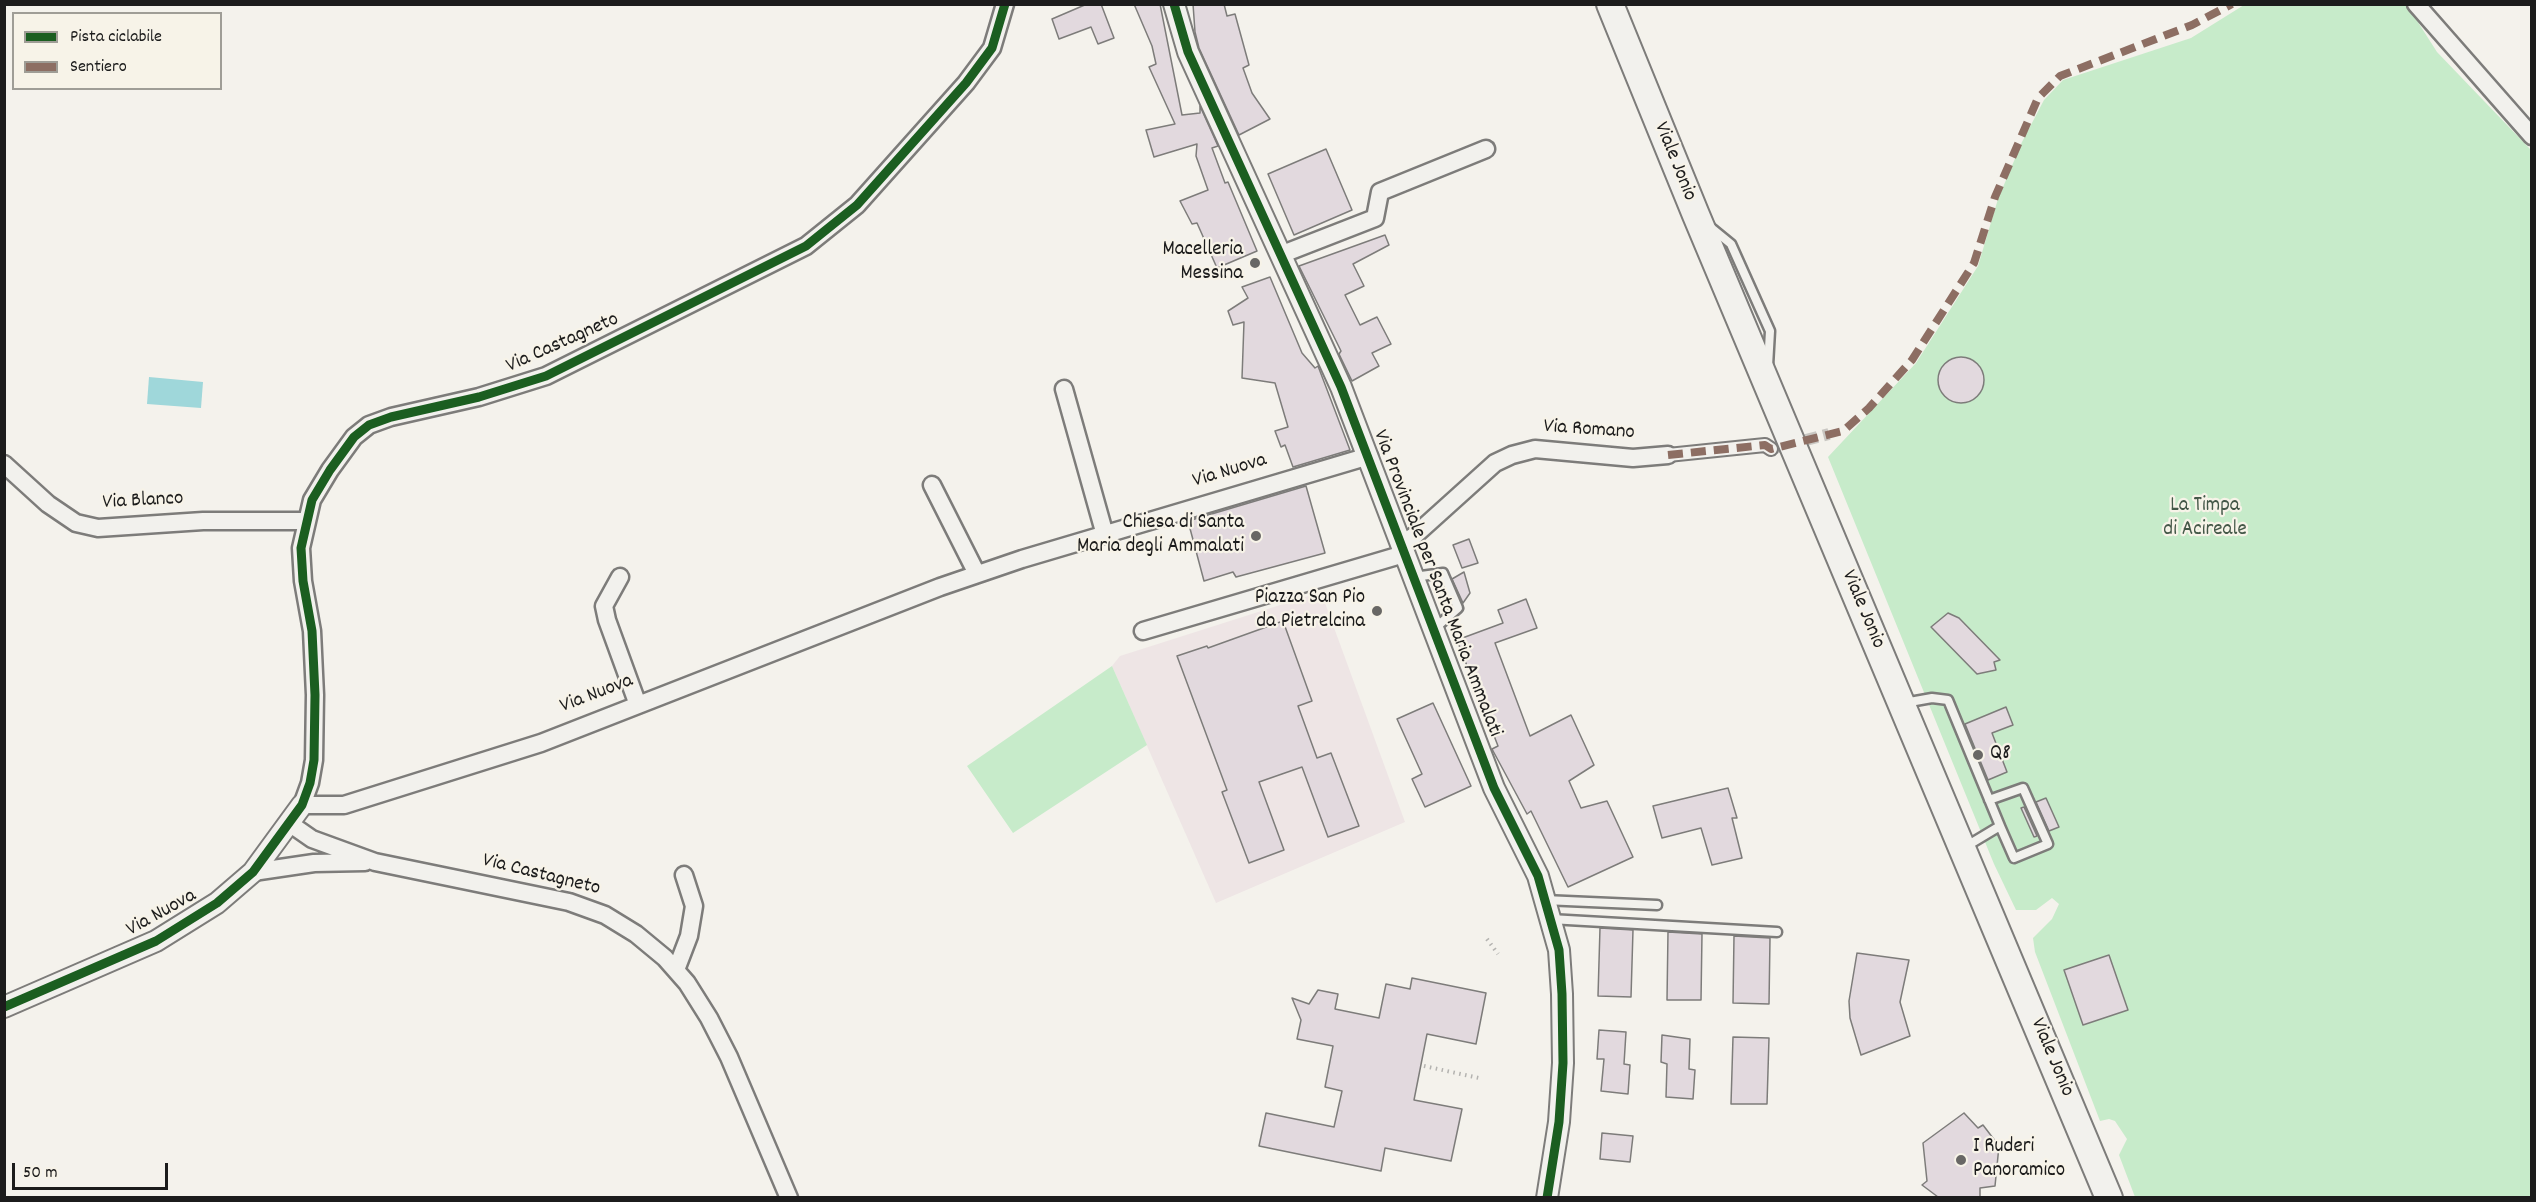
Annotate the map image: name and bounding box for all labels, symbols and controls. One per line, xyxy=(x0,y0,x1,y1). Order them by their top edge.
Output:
legend xyxy=(12,12,222,90)
text: Pista ciclabile xyxy=(70,25,162,50)
text: Sentiero xyxy=(70,55,127,80)
street label: Viale Jonio xyxy=(1647,119,1701,205)
place label: Macelleria Messina xyxy=(1162,238,1243,288)
marker: Macelleria Messina xyxy=(1248,256,1262,270)
street label: Via Castagneto xyxy=(503,308,623,380)
street label: Via Romano xyxy=(1542,415,1636,447)
street label: Via Provinciale per Santa Maria Ammalati xyxy=(1366,427,1506,741)
street label: Via Nuova xyxy=(1190,449,1270,495)
street label: Via Blanco xyxy=(102,487,184,517)
park label: La Timpa di Acireale xyxy=(2163,494,2247,544)
place label: Chiesa di Santa Maria degli Ammalati xyxy=(1077,511,1244,561)
marker: Chiesa di Santa Maria degli Ammalati xyxy=(1249,529,1263,543)
street label: Viale Jonio xyxy=(1834,567,1890,653)
place label: Piazza San Pio da Pietrelcina xyxy=(1255,586,1365,636)
marker: Piazza San Pio da Pietrelcina xyxy=(1370,604,1384,618)
street label: Via Nuova xyxy=(557,670,637,720)
place label: Q8 xyxy=(1990,742,2011,768)
marker: Q8 xyxy=(1971,748,1985,762)
street label: Via Castagneto xyxy=(479,849,603,903)
street label: Via Nuova xyxy=(123,885,201,943)
street label: Viale Jonio xyxy=(2023,1015,2079,1101)
place label: I Ruderi Panoramico xyxy=(1973,1135,2065,1185)
scale bar xyxy=(15,1151,171,1189)
marker: I Ruderi Panoramico xyxy=(1954,1153,1968,1167)
text: 50 m xyxy=(23,1161,58,1186)

